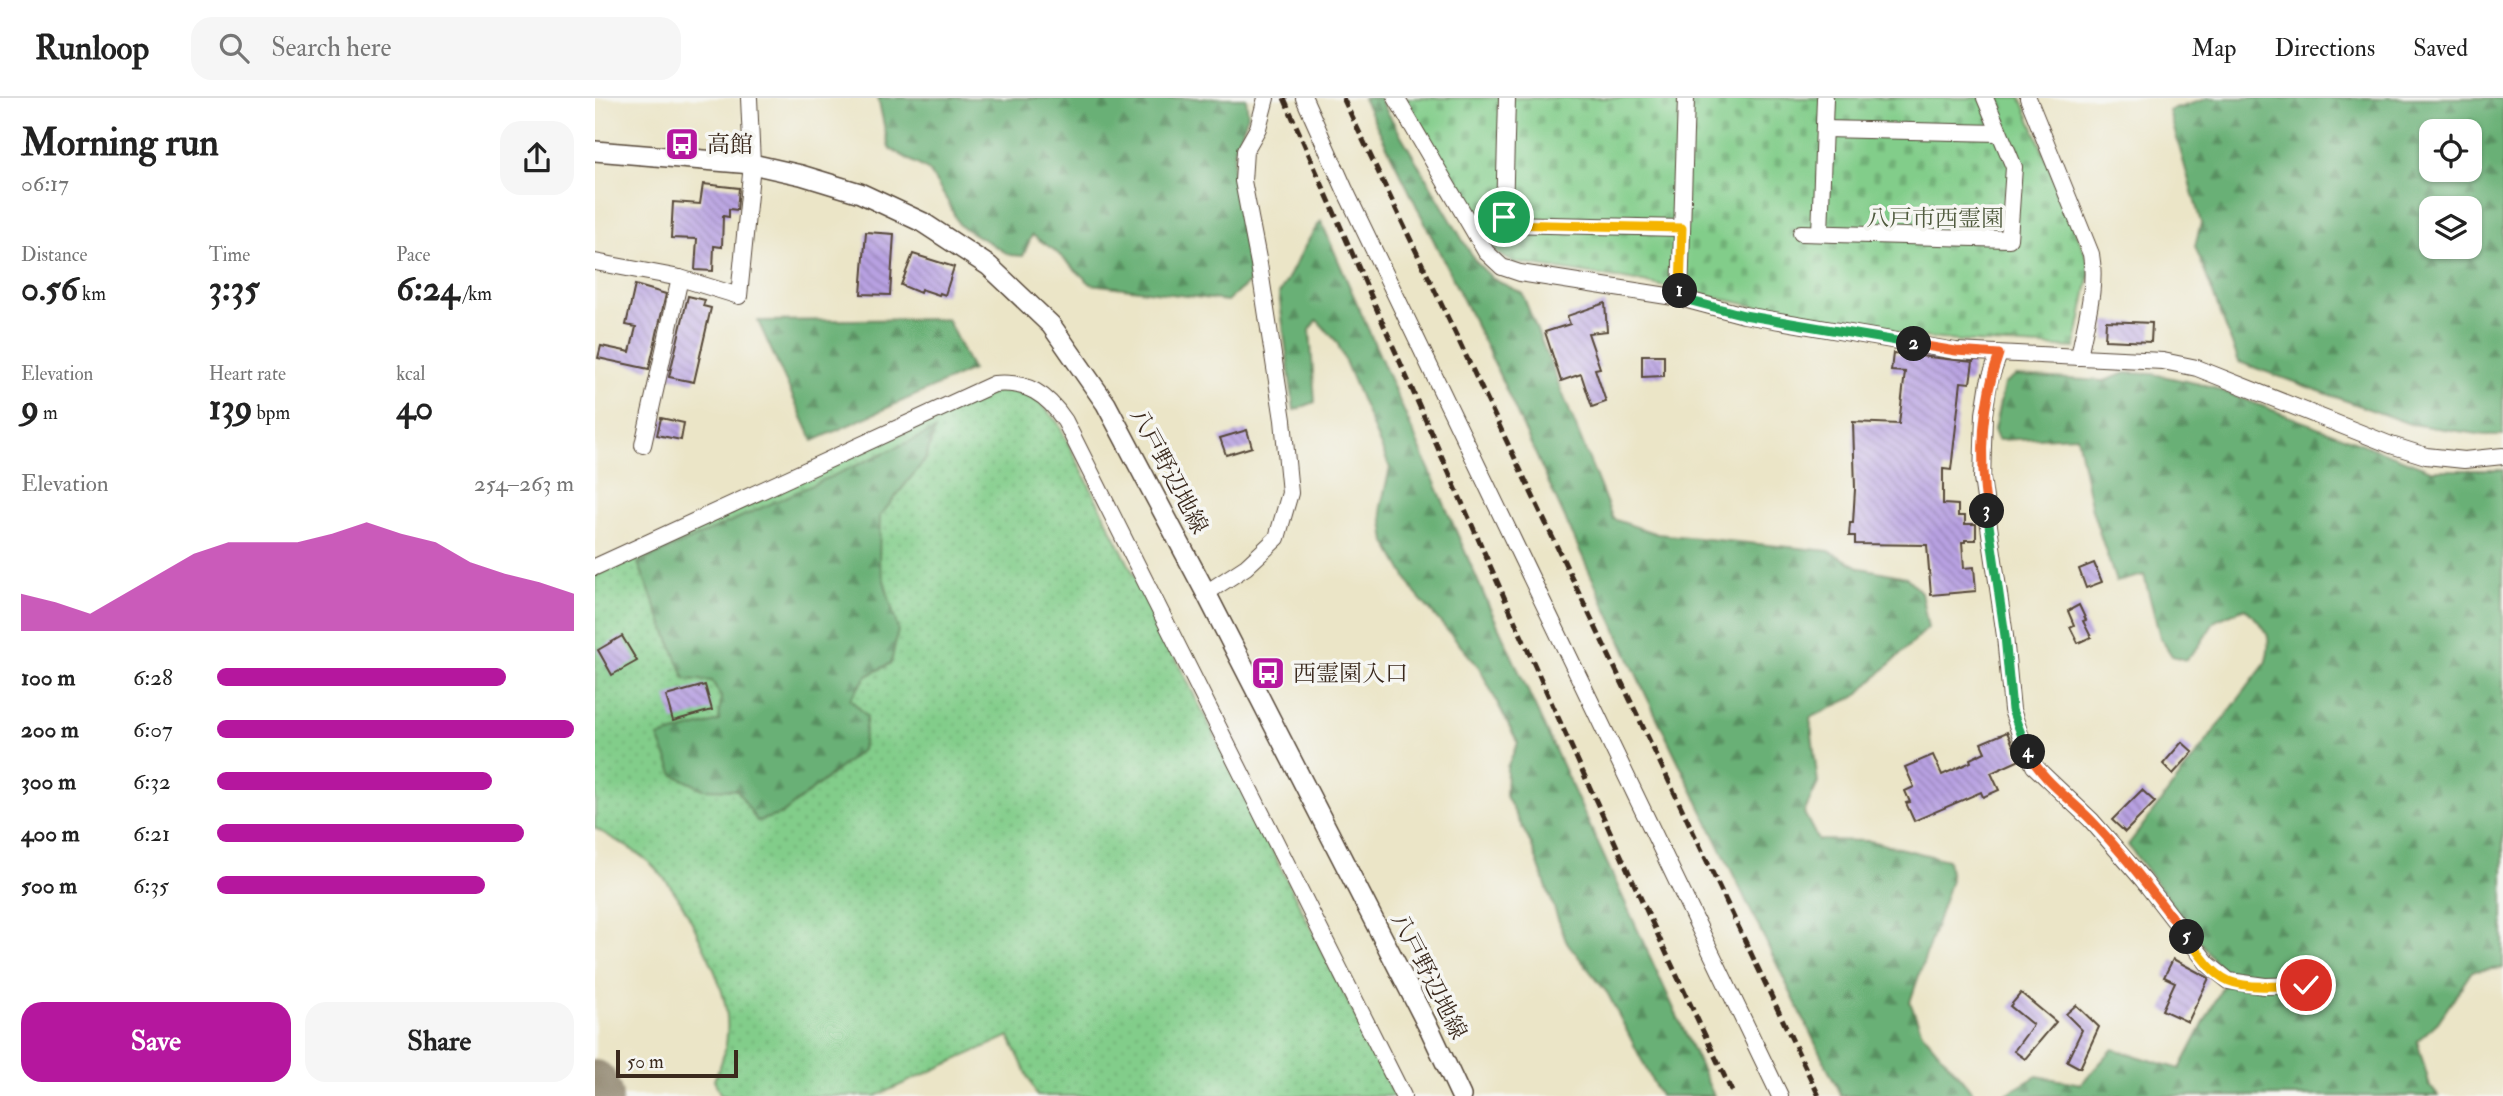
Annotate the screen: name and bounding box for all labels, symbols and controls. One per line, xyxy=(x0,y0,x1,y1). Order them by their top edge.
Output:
search box xyxy=(191,17,681,80)
text: Runloop xyxy=(35,28,149,69)
icon: search xyxy=(215,29,253,67)
text: Search here xyxy=(271,32,391,64)
text: Map xyxy=(2191,33,2236,64)
text: Directions xyxy=(2274,33,2375,64)
text: Saved xyxy=(2413,33,2468,64)
text: Morning run xyxy=(21,119,219,167)
map controls xyxy=(2419,119,2482,259)
button: locate xyxy=(2419,119,2482,182)
button: share xyxy=(500,121,574,195)
bus stop icon: 高館 xyxy=(663,125,701,163)
place label: 高館 xyxy=(707,130,753,159)
text: 06:17 xyxy=(21,169,69,198)
pin xyxy=(1474,187,1534,247)
button: layers xyxy=(2419,196,2482,259)
icon: arrive xyxy=(1485,198,1523,236)
park label: 八戸市西霊園 xyxy=(1866,204,2004,233)
text: Distance xyxy=(21,243,87,267)
text: Time xyxy=(209,243,250,267)
text: Pace xyxy=(396,243,430,267)
text: 0.56 xyxy=(21,267,78,311)
text: 3:35 xyxy=(209,267,260,311)
text: 6:24 xyxy=(396,267,459,311)
pin: 1 xyxy=(1663,274,1697,308)
text: 1 xyxy=(1676,278,1683,302)
text: km xyxy=(78,282,106,306)
text: /km xyxy=(459,282,492,306)
pin: 2 xyxy=(1897,327,1931,362)
text: 2 xyxy=(1909,331,1918,355)
text: Elevation xyxy=(21,362,93,386)
text: Heart rate xyxy=(209,362,286,386)
text: kcal xyxy=(396,362,425,386)
text: 9 xyxy=(21,386,39,430)
text: 139 xyxy=(209,386,253,430)
text: 40 xyxy=(396,386,433,430)
text: m xyxy=(39,401,58,425)
text: bpm xyxy=(253,401,290,425)
street label: 八戸野辺地線 xyxy=(1124,403,1214,539)
text: Elevation xyxy=(21,469,109,498)
text: 254–263 m xyxy=(474,469,574,498)
pin: 3 xyxy=(1969,494,2005,528)
text: 3 xyxy=(1983,498,1990,522)
bus stop icon: 西霊園入口 xyxy=(1249,654,1287,692)
place label: 西霊園入口 xyxy=(1293,659,1408,688)
text: 100 m xyxy=(21,663,75,692)
text: 6:28 xyxy=(133,663,173,692)
text: 200 m xyxy=(21,715,79,744)
text: 6:07 xyxy=(133,715,173,744)
pin: 4 xyxy=(2011,734,2045,770)
text: 4 xyxy=(2022,739,2033,763)
text: 300 m xyxy=(21,767,76,796)
text: 6:32 xyxy=(133,767,171,796)
text: 400 m xyxy=(21,819,80,848)
text: 6:21 xyxy=(133,819,170,848)
text: 500 m xyxy=(21,871,77,900)
text: 6:35 xyxy=(133,871,169,900)
street label: 八戸野辺地線 xyxy=(1385,908,1473,1044)
pin: 5 xyxy=(2169,920,2205,954)
text: 5 xyxy=(2182,924,2191,948)
pin xyxy=(2276,955,2336,1015)
icon: check xyxy=(2287,966,2325,1004)
button: Save xyxy=(21,1002,291,1082)
button: Share xyxy=(305,1002,574,1082)
scale bar xyxy=(616,1047,739,1079)
text: 50 m xyxy=(627,1050,664,1074)

